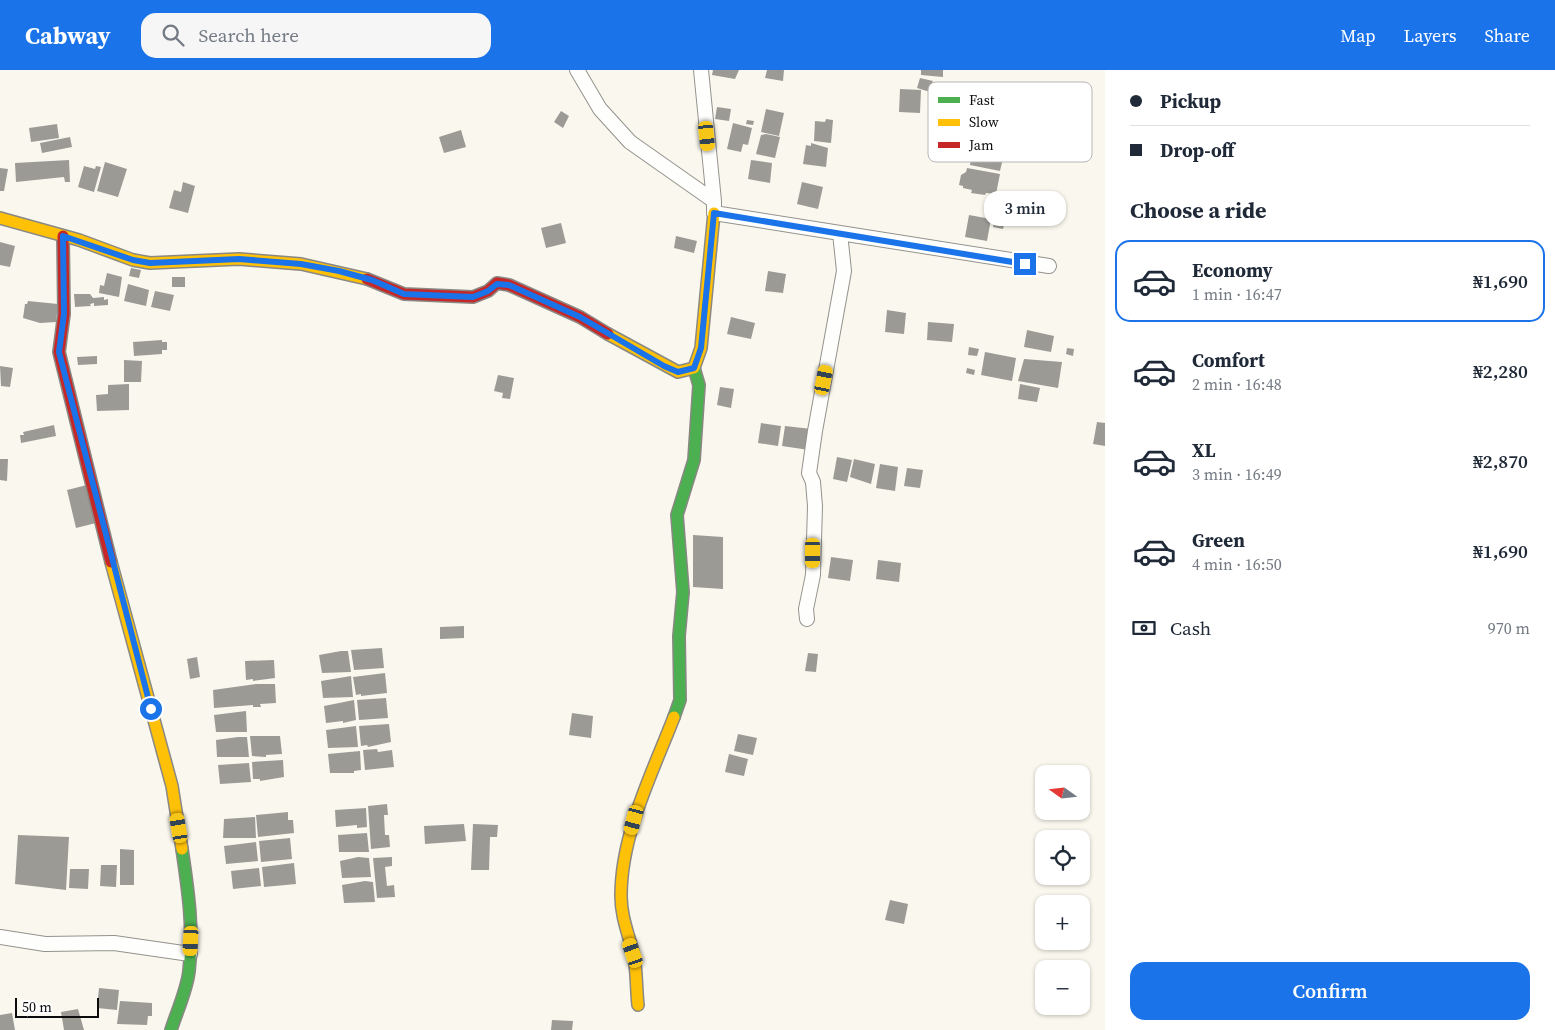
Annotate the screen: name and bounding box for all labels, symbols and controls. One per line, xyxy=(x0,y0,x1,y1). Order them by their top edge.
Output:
search box xyxy=(141,13,491,58)
text: Cabway xyxy=(25,19,111,52)
icon: search xyxy=(159,21,187,49)
text: Search here xyxy=(199,22,299,48)
text: Map xyxy=(1340,23,1375,48)
text: Layers xyxy=(1403,23,1456,48)
text: Share xyxy=(1484,23,1530,48)
legend xyxy=(928,82,1092,162)
text: Pickup xyxy=(1160,88,1221,114)
text: Fast xyxy=(969,90,995,110)
text: Slow xyxy=(969,112,999,132)
car xyxy=(697,120,716,152)
text: Jam xyxy=(968,135,994,155)
text: Drop-off xyxy=(1160,137,1234,163)
callout: 3 min xyxy=(984,191,1066,226)
text: Choose a ride xyxy=(1130,195,1267,225)
text: 3 min xyxy=(1004,197,1046,219)
route end xyxy=(1014,253,1036,275)
text: Economy xyxy=(1192,257,1273,283)
icon: car xyxy=(1132,259,1177,304)
text: ₦1,690 xyxy=(1473,268,1528,294)
text: 1 min · 16:47 xyxy=(1192,283,1282,305)
text: Comfort xyxy=(1192,347,1265,373)
icon: car xyxy=(1132,349,1177,394)
text: ₦2,280 xyxy=(1473,358,1528,384)
car xyxy=(813,364,834,396)
text: 2 min · 16:48 xyxy=(1192,373,1282,395)
text: XL xyxy=(1192,437,1215,463)
icon: car xyxy=(1132,439,1177,484)
text: ₦2,870 xyxy=(1473,448,1528,474)
text: 3 min · 16:49 xyxy=(1192,463,1282,485)
text: Green xyxy=(1192,527,1245,553)
icon: car xyxy=(1132,529,1177,574)
car xyxy=(805,538,820,568)
text: ₦1,690 xyxy=(1473,538,1528,564)
text: 4 min · 16:50 xyxy=(1192,553,1282,575)
icon: cash xyxy=(1130,614,1158,642)
text: Cash xyxy=(1170,615,1211,641)
text: 970 m xyxy=(1488,617,1530,639)
route start xyxy=(140,698,162,720)
north arrow xyxy=(1035,765,1090,820)
map controls xyxy=(1035,765,1090,1015)
car xyxy=(622,804,645,836)
car xyxy=(169,812,188,844)
button: locate xyxy=(1035,830,1090,885)
button: + xyxy=(1035,895,1090,950)
car xyxy=(182,926,199,956)
car xyxy=(621,936,644,970)
button: − xyxy=(1035,960,1090,1015)
button: Confirm xyxy=(1130,962,1530,1020)
scale bar xyxy=(15,995,99,1018)
text: 50 m xyxy=(22,997,52,1017)

